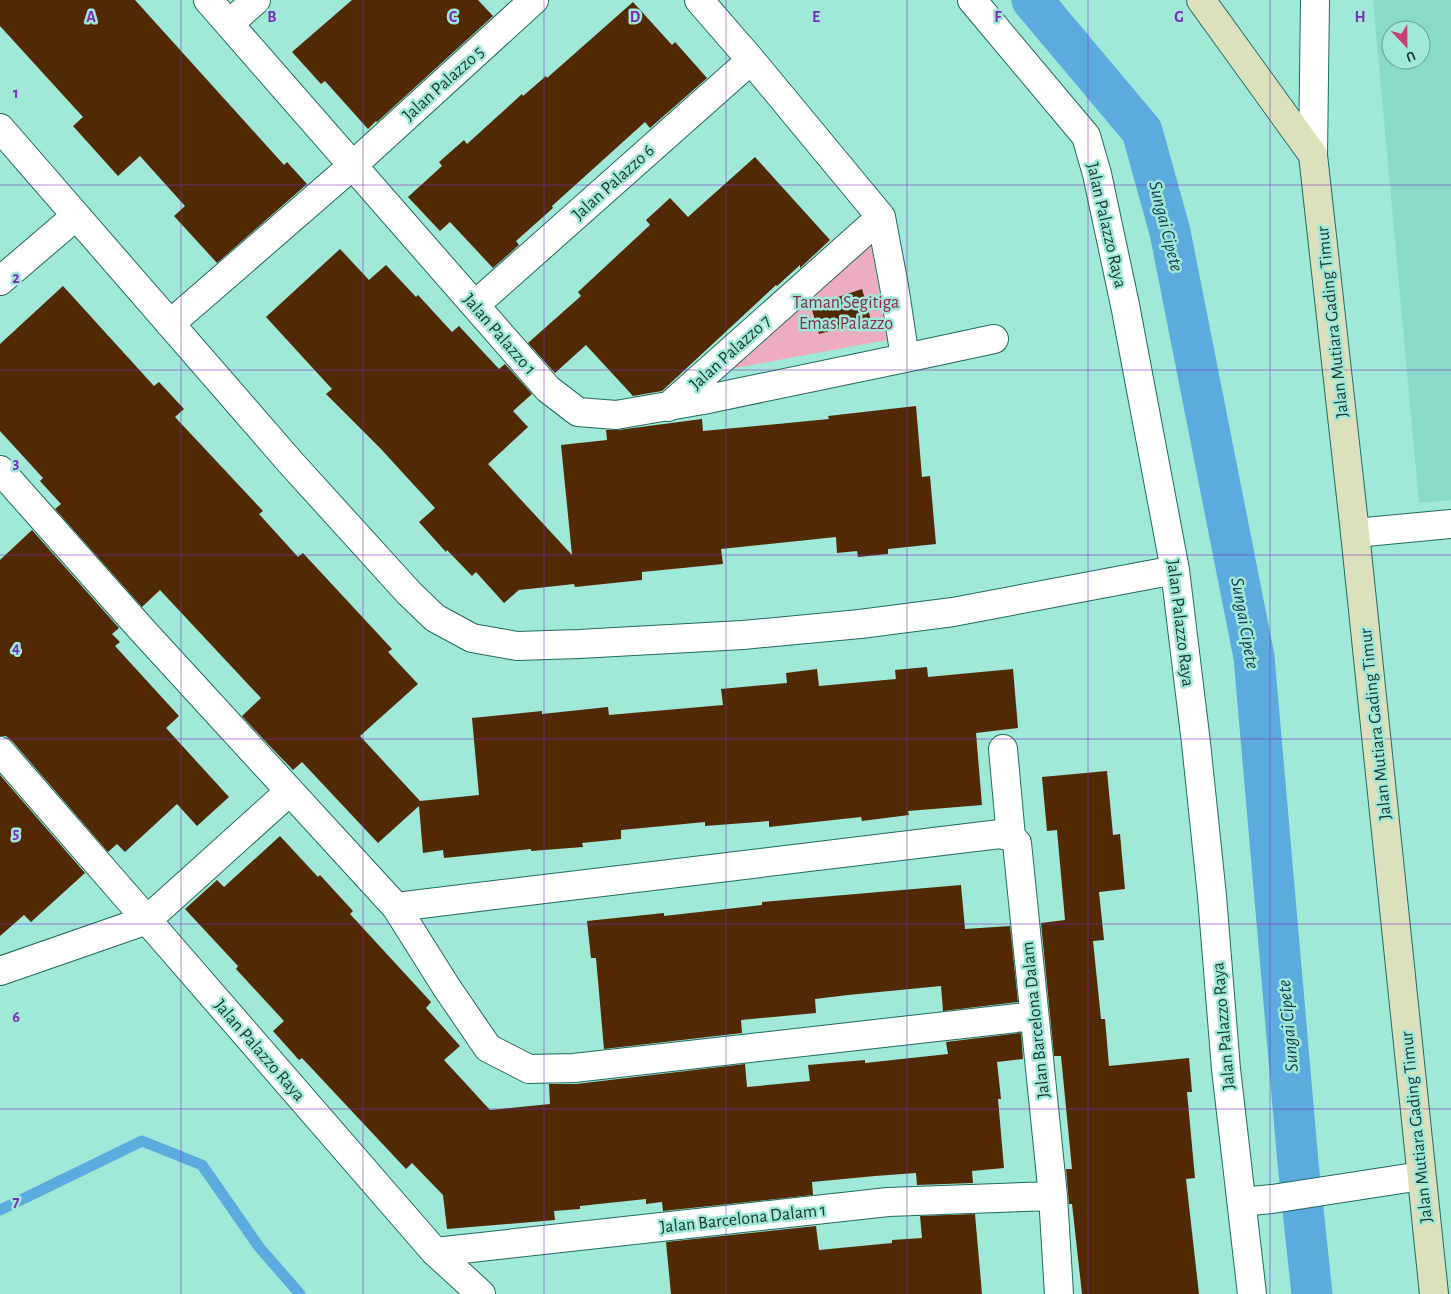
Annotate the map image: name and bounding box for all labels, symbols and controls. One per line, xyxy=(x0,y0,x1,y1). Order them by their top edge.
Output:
text: A xyxy=(86,9,96,25)
text: B xyxy=(267,9,277,25)
text: C xyxy=(449,9,458,25)
text: D xyxy=(630,9,641,25)
text: E xyxy=(812,9,820,25)
text: F xyxy=(994,9,1002,25)
text: G xyxy=(1174,9,1184,25)
text: H xyxy=(1354,9,1366,25)
north arrow xyxy=(1381,20,1431,70)
street label: Jalan Palazzo 5 xyxy=(400,43,488,125)
text: U xyxy=(1404,48,1417,64)
text: 1 xyxy=(13,85,19,101)
street label: Jalan Palazzo 6 xyxy=(569,142,658,224)
street label: Jalan Palazzo Raya xyxy=(1083,161,1129,290)
water label: Sungai Cipete xyxy=(1145,179,1186,273)
street label: Jalan Mutiara Gading Timur xyxy=(1314,225,1352,419)
text: 2 xyxy=(12,270,20,286)
street label: Jalan Palazzo 1 xyxy=(459,291,539,379)
park label: Taman Segitiga Emas Palazzo xyxy=(793,294,899,333)
street label: Jalan Palazzo 7 xyxy=(687,312,775,394)
text: 3 xyxy=(13,455,20,471)
street label: Jalan Palazzo Raya xyxy=(1163,558,1197,688)
water label: Sungai Cipete xyxy=(1227,576,1262,670)
street label: Jalan Mutiara Gading Timur xyxy=(1357,627,1395,821)
text: 4 xyxy=(12,640,20,656)
text: 5 xyxy=(13,825,20,841)
street label: Jalan Barcelona Dalam xyxy=(1019,940,1053,1099)
street label: Jalan Palazzo Raya xyxy=(1209,961,1239,1091)
water label: Sungai Cipete xyxy=(1275,979,1302,1073)
street label: Jalan Palazzo Raya xyxy=(210,996,308,1105)
text: 6 xyxy=(12,1009,20,1025)
street label: Jalan Mutiara Gading Timur xyxy=(1398,1030,1436,1224)
text: 7 xyxy=(13,1194,20,1210)
street label: Jalan Barcelona Dalam 1 xyxy=(659,1201,827,1237)

